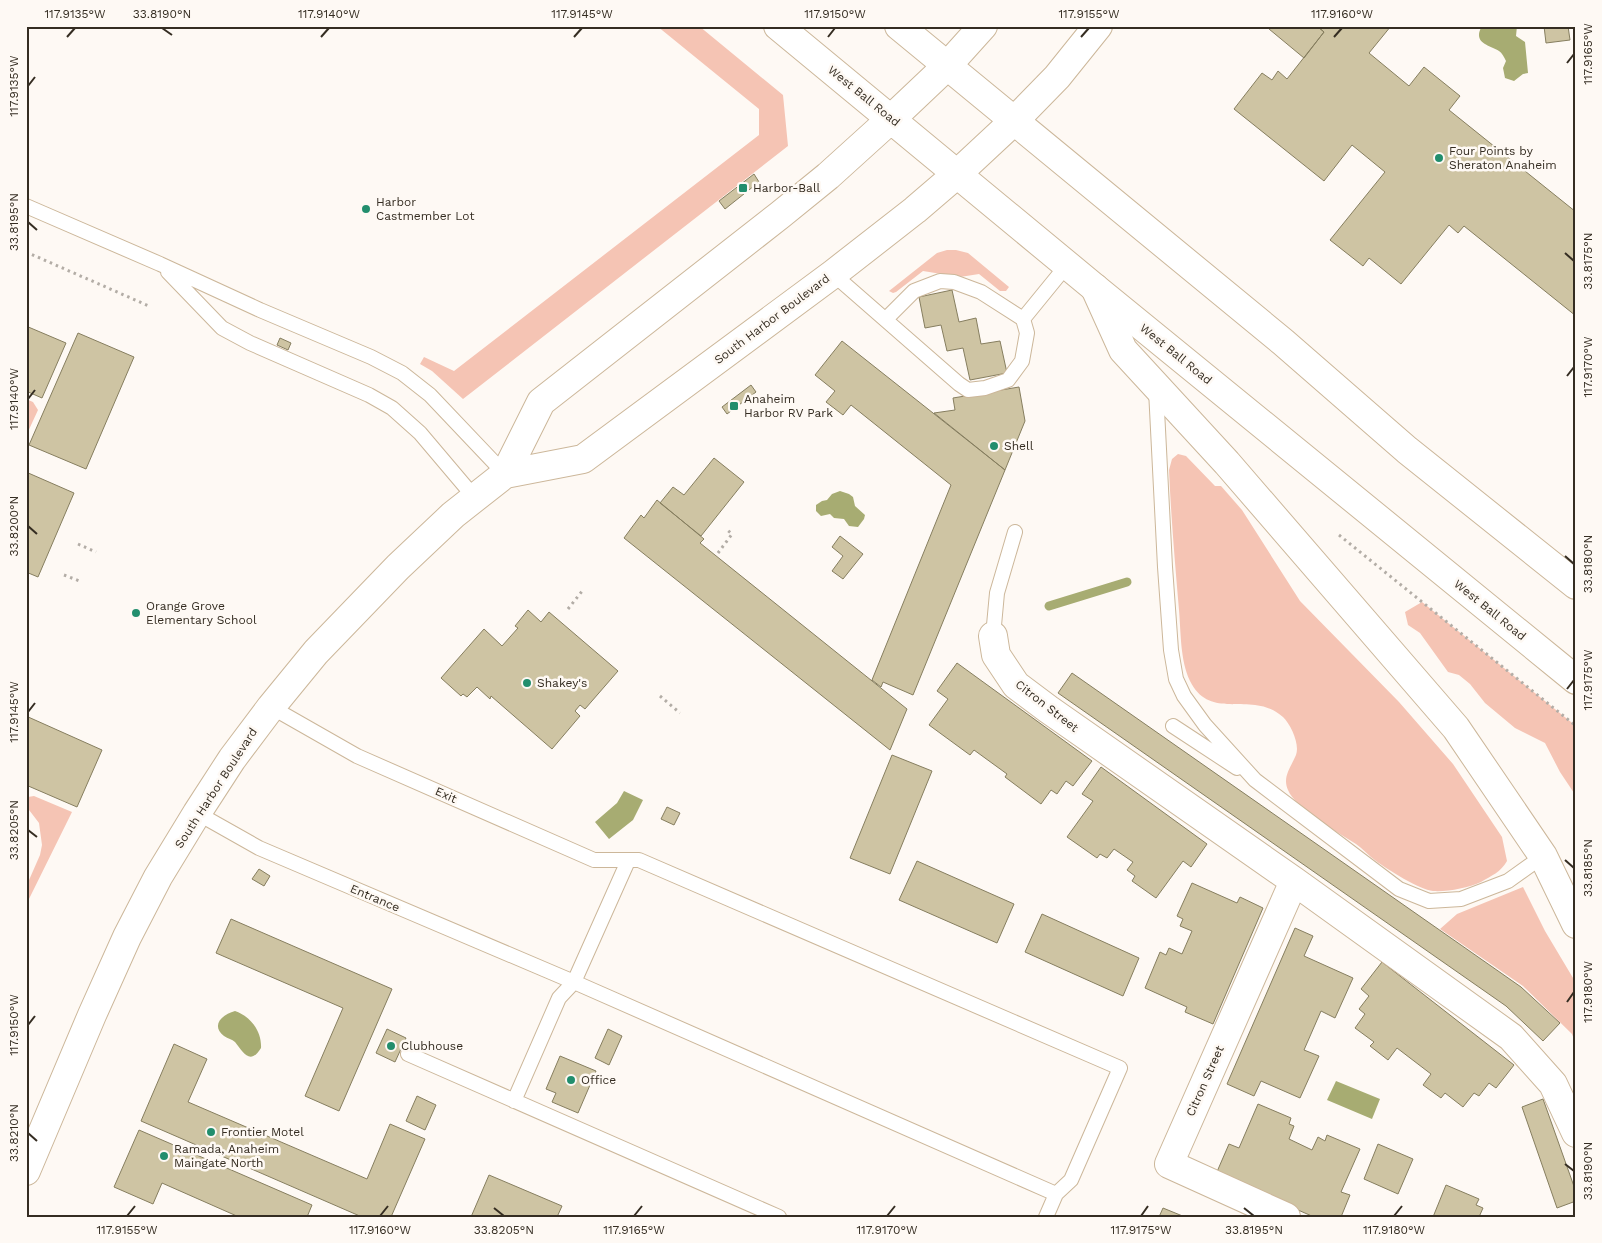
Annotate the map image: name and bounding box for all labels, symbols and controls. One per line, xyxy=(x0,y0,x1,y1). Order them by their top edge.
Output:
text: 117.9135°W xyxy=(44,7,106,21)
text: 33.8190°N xyxy=(133,7,191,21)
text: 117.9140°W xyxy=(298,7,360,21)
text: 117.9145°W xyxy=(551,7,613,21)
text: 117.9150°W xyxy=(804,7,866,21)
text: 117.9155°W xyxy=(1058,7,1120,21)
text: 117.9160°W xyxy=(1311,7,1373,21)
text: 117.9165°W xyxy=(1581,23,1595,85)
text: 117.9135°W xyxy=(7,55,21,117)
street label: West Ball Road xyxy=(825,63,903,129)
place label: Four Points by Sheraton Anaheim xyxy=(1449,144,1557,172)
marker: Four Points by Sheraton Anaheim xyxy=(1433,152,1445,164)
place label: Harbor-Ball xyxy=(753,181,821,195)
marker: Harbor-Ball xyxy=(737,182,749,194)
text: 33.8195°N xyxy=(7,193,21,251)
place label: Harbor Castmember Lot xyxy=(376,195,474,223)
marker: Harbor Castmember Lot xyxy=(360,203,372,215)
text: 33.8175°N xyxy=(1581,232,1595,290)
street label: South Harbor Boulevard xyxy=(712,271,832,367)
street label: West Ball Road xyxy=(1137,321,1215,387)
text: 117.9170°W xyxy=(1581,336,1595,398)
text: 117.9140°W xyxy=(7,368,21,430)
place label: Anaheim Harbor RV Park xyxy=(744,392,833,420)
marker: Anaheim Harbor RV Park xyxy=(728,400,740,412)
place label: Shell xyxy=(1004,439,1034,453)
marker: Shell xyxy=(988,440,1000,452)
text: 33.8200°N xyxy=(7,496,21,556)
text: 33.8180°N xyxy=(1581,535,1595,593)
street label: West Ball Road xyxy=(1451,577,1529,643)
place label: Orange Grove Elementary School xyxy=(146,599,257,627)
marker: Orange Grove Elementary School xyxy=(130,607,142,619)
text: 117.9175°W xyxy=(1581,649,1595,711)
place label: Shakey's xyxy=(537,676,587,690)
marker: Shakey's xyxy=(521,677,533,689)
street label: Citron Street xyxy=(1013,677,1081,735)
text: 117.9145°W xyxy=(7,681,21,743)
street label: South Harbor Boulevard xyxy=(172,725,260,851)
street label: Exit xyxy=(433,784,459,806)
text: 33.8205°N xyxy=(7,800,21,860)
text: 33.8185°N xyxy=(1581,839,1595,897)
street label: Entrance xyxy=(348,881,402,915)
text: 117.9180°W xyxy=(1581,960,1595,1023)
text: 117.9150°W xyxy=(7,994,21,1056)
place label: Clubhouse xyxy=(401,1039,463,1053)
marker: Clubhouse xyxy=(385,1040,397,1052)
street label: Citron Street xyxy=(1183,1043,1227,1119)
place label: Office xyxy=(581,1073,616,1087)
marker: Office xyxy=(565,1074,577,1086)
text: 33.8210°N xyxy=(7,1104,21,1162)
place label: Frontier Motel xyxy=(221,1125,304,1139)
marker: Frontier Motel xyxy=(205,1126,217,1138)
place label: Ramada, Anaheim Maingate North xyxy=(174,1142,279,1170)
text: 33.8190°N xyxy=(1581,1142,1595,1200)
marker: Ramada, Anaheim Maingate North xyxy=(158,1150,170,1162)
text: 117.9155°W xyxy=(96,1223,158,1237)
text: 117.9160°W xyxy=(349,1223,411,1237)
text: 33.8205°N xyxy=(474,1223,534,1237)
text: 117.9165°W xyxy=(603,1223,665,1237)
text: 117.9170°W xyxy=(856,1223,918,1237)
text: 117.9175°W xyxy=(1111,1223,1172,1237)
text: 33.8195°N xyxy=(1225,1223,1283,1237)
text: 117.9180°W xyxy=(1363,1223,1426,1237)

